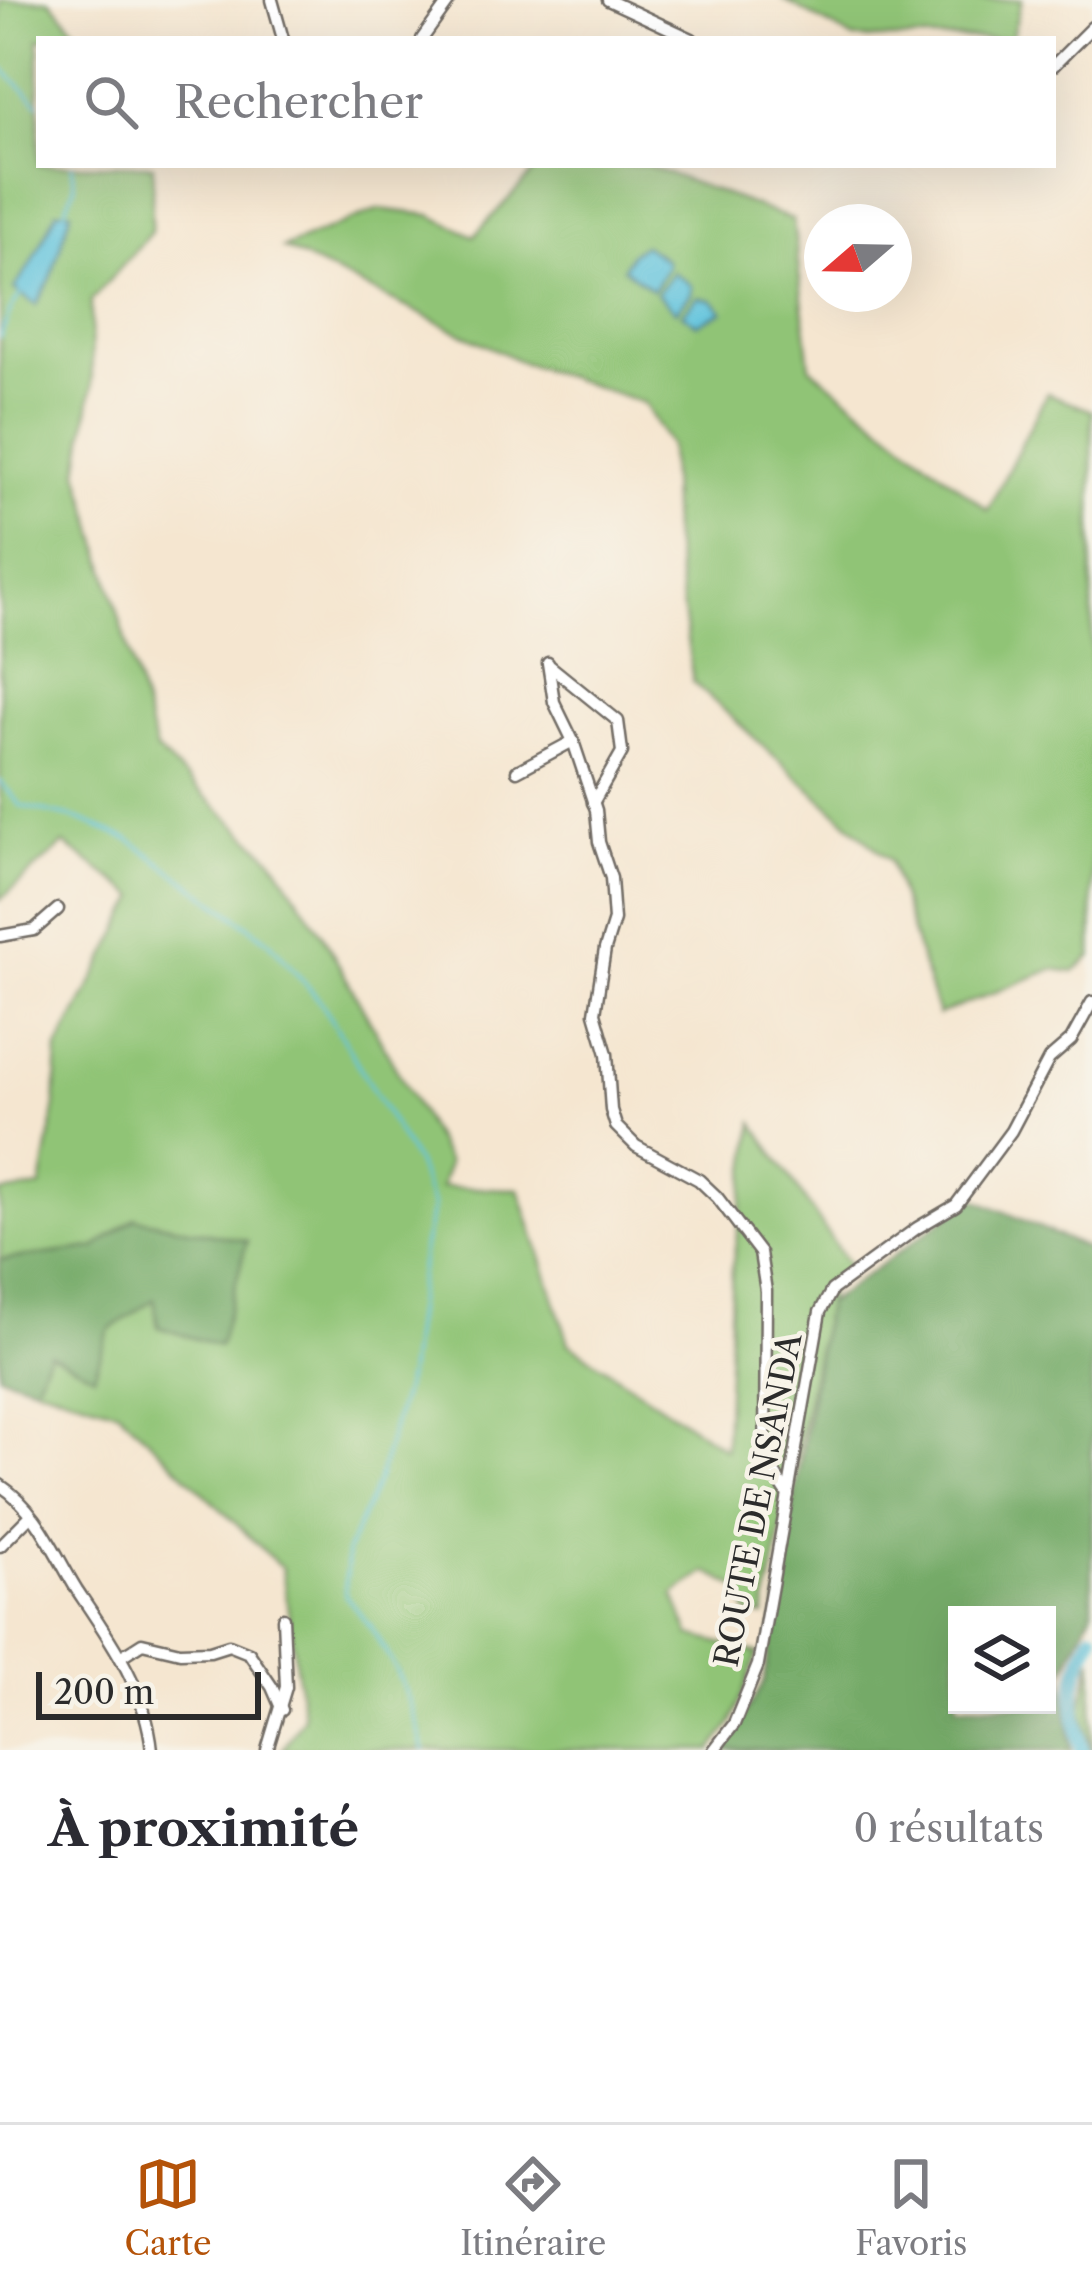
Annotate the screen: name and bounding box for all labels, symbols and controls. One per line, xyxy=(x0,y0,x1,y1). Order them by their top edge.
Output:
search box xyxy=(36,36,1056,168)
icon: search xyxy=(78,69,144,135)
text: Rechercher xyxy=(174,74,423,130)
north arrow xyxy=(804,204,912,312)
street label: ROUTE DE NSANDA xyxy=(706,1329,811,1670)
map controls xyxy=(948,1606,1056,1714)
button: layers xyxy=(948,1606,1056,1714)
scale bar xyxy=(36,1666,261,1719)
text: 200 m xyxy=(54,1672,154,1713)
text: À proximité xyxy=(48,1797,359,1859)
text: 0 résultats xyxy=(853,1804,1044,1852)
tab: Carte xyxy=(124,2151,211,2264)
tab: Itinéraire xyxy=(460,2151,606,2264)
tab: Favoris xyxy=(855,2151,967,2264)

